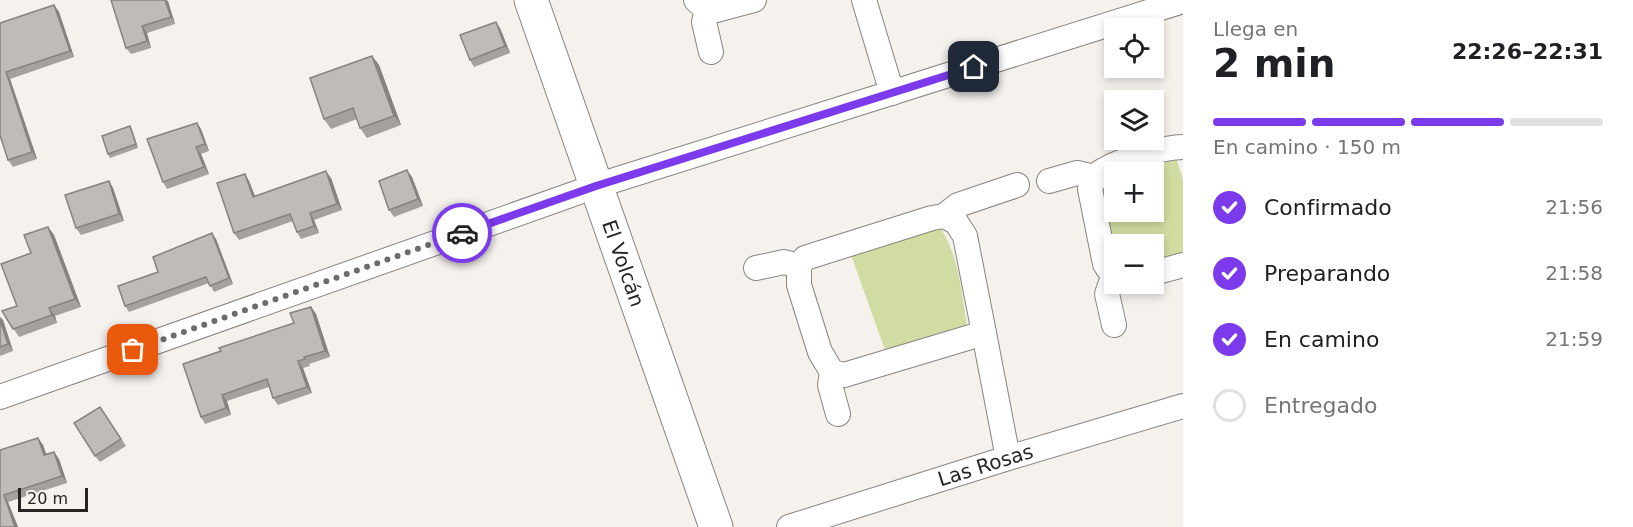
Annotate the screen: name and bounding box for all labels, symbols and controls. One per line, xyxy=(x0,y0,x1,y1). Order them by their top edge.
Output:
text: Llega en xyxy=(1213,17,1298,41)
map controls xyxy=(1104,18,1164,294)
button: locate xyxy=(1104,18,1164,78)
text: 22:26–22:31 xyxy=(1452,39,1603,64)
pin xyxy=(948,41,999,92)
text: 2 min xyxy=(1213,41,1335,86)
icon: home xyxy=(957,50,990,83)
button: layers xyxy=(1104,90,1164,150)
text: En camino · 150 m xyxy=(1213,135,1401,159)
button: + xyxy=(1104,162,1164,222)
icon: check xyxy=(1213,191,1246,224)
text: Confirmado xyxy=(1264,195,1392,220)
text: 21:56 xyxy=(1545,195,1603,219)
courier xyxy=(432,203,492,263)
icon: car xyxy=(446,217,479,250)
street label: El Volcán xyxy=(597,217,650,310)
button: − xyxy=(1104,234,1164,294)
icon: check xyxy=(1213,257,1246,290)
text: Preparando xyxy=(1264,261,1390,286)
text: 21:58 xyxy=(1545,261,1603,285)
icon: check xyxy=(1213,323,1246,356)
pin xyxy=(107,324,158,375)
text: En camino xyxy=(1264,327,1379,352)
text: 21:59 xyxy=(1545,327,1603,351)
icon: bag xyxy=(116,333,149,366)
text: Entregado xyxy=(1264,393,1377,418)
street label: Las Rosas xyxy=(935,439,1036,491)
scale bar xyxy=(18,485,88,512)
text: 20 m xyxy=(27,489,68,508)

